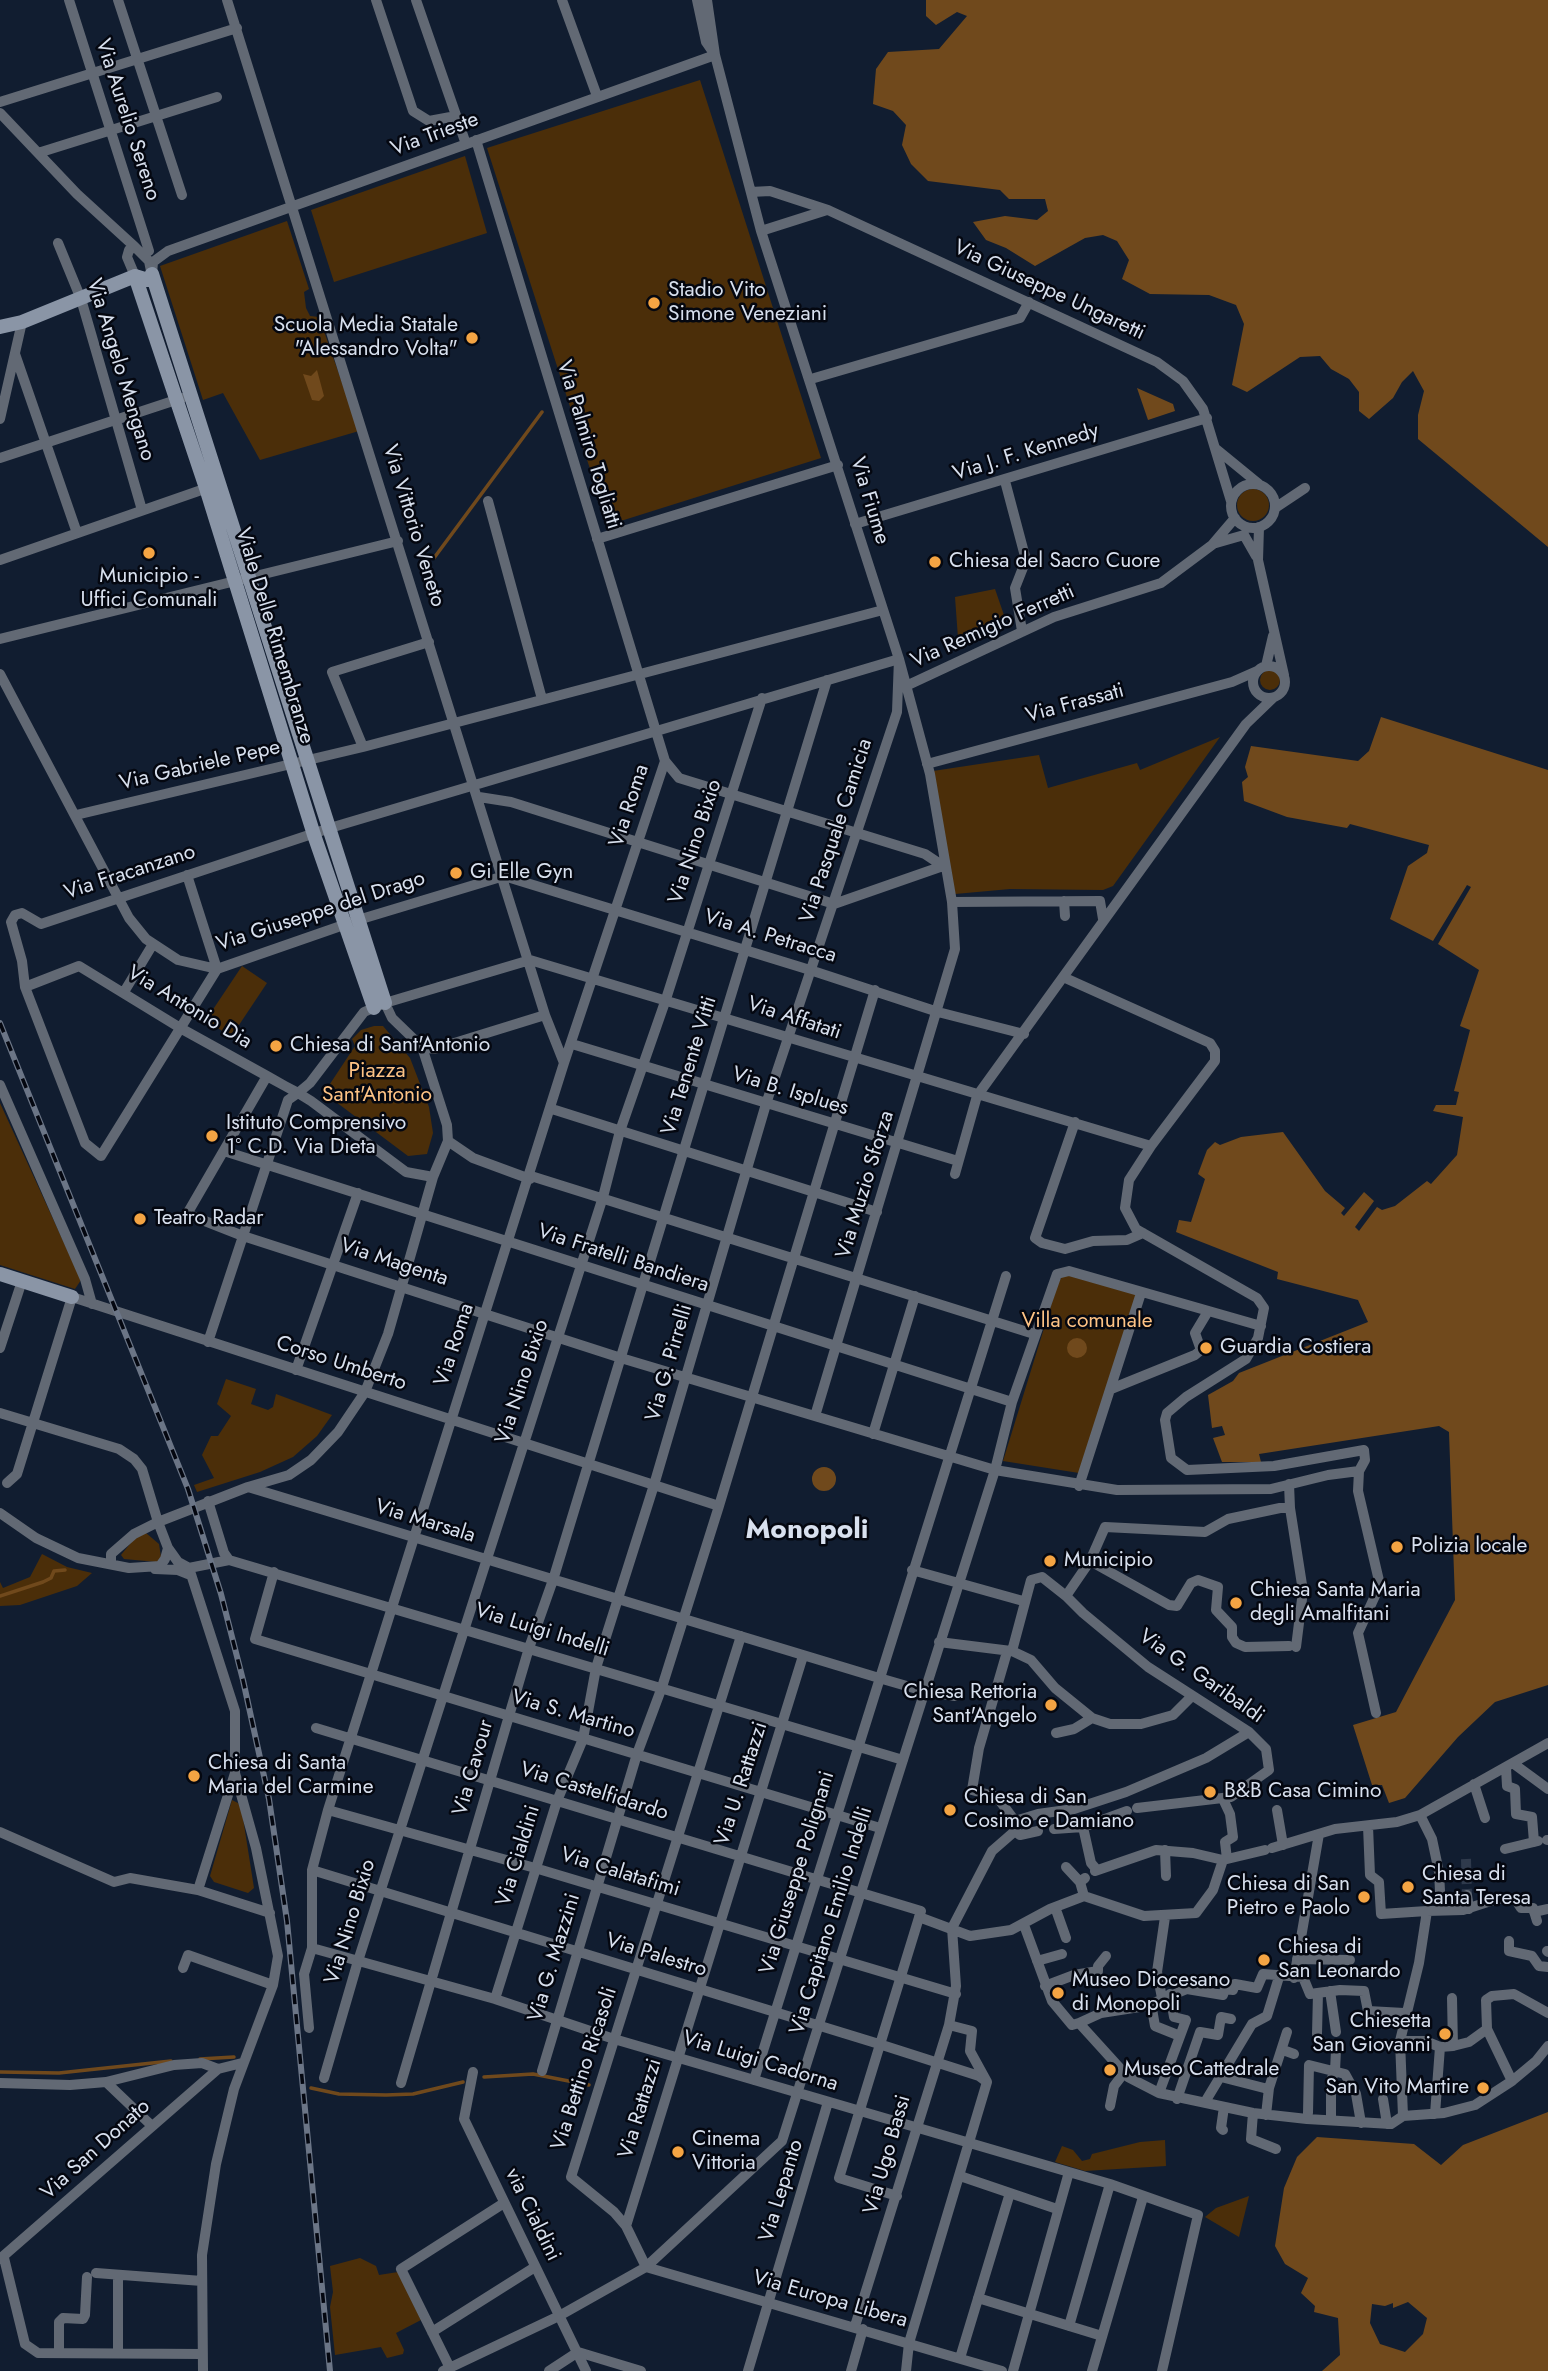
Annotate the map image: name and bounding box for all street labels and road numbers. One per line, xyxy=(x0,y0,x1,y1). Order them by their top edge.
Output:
street label: Via Aurelio Sereno xyxy=(89,36,165,204)
street label: Via Trieste xyxy=(388,107,482,163)
street label: Via Giuseppe Ungaretti xyxy=(949,236,1149,346)
street label: Via Angelo Mengano xyxy=(80,276,160,464)
street label: Via Palmiro Togliatti xyxy=(550,358,626,532)
street label: Via J. F. Kennedy xyxy=(950,419,1102,487)
street label: Via Vittorio Veneto xyxy=(376,442,450,610)
street label: Via Fiume xyxy=(844,454,894,548)
street label: Viale Delle Rimembranze xyxy=(229,525,319,747)
street label: Via Remigio Ferretti xyxy=(907,580,1079,674)
street label: Via Frassati xyxy=(1023,679,1127,729)
street label: Via Gabriele Pepe xyxy=(117,735,283,797)
street label: Via Pasquale Camicia xyxy=(795,736,879,926)
street label: Via Roma xyxy=(605,761,655,851)
street label: Via Nino Bixio xyxy=(664,777,728,907)
street label: Via Fracanzano xyxy=(61,840,199,906)
street label: Via Giuseppe del Drago xyxy=(214,866,428,958)
street label: Via A. Petracca xyxy=(701,905,839,969)
street label: Via Antonio Dia xyxy=(122,961,256,1055)
street label: Via Affatati xyxy=(744,992,844,1046)
street label: Via Tenente Vitti xyxy=(657,993,723,1139)
street label: Via B. Isplues xyxy=(729,1062,851,1122)
street label: Via Muzio Sforza xyxy=(832,1108,900,1262)
street label: Via Fratelli Bandiera xyxy=(534,1219,712,1299)
street label: Via Magenta xyxy=(337,1234,451,1292)
street label: Via Roma xyxy=(430,1300,480,1390)
street label: Via G. Pirrelli xyxy=(641,1301,699,1425)
street label: Via Nino Bixio xyxy=(491,1317,555,1447)
street label: Corso Umberto xyxy=(273,1331,409,1397)
street label: Via Marsala xyxy=(372,1495,478,1549)
street label: Via Luigi Indelli xyxy=(472,1599,612,1663)
street label: Via G. Garibaldi xyxy=(1133,1624,1269,1730)
street label: Via S. Martino xyxy=(508,1685,638,1745)
street label: Via Cavour xyxy=(448,1717,500,1819)
street label: Via U. Rattazzi xyxy=(710,1719,774,1849)
street label: Via Castelfidardo xyxy=(517,1758,671,1826)
street label: Via Giuseppe Polignani xyxy=(755,1768,841,1978)
street label: Via Cialdini xyxy=(492,1802,546,1910)
street label: Via Capitano Emilio Indelli xyxy=(785,1804,879,2038)
street label: Via Calatafimi xyxy=(557,1843,683,1903)
street label: Via Nino Bixio xyxy=(320,1857,382,1987)
street label: Via G. Mazzini xyxy=(524,1891,586,2025)
street label: Via Palestro xyxy=(602,1929,710,1983)
street label: Via Bettino Ricasoli xyxy=(547,1984,623,2154)
street label: Via Luigi Cadorna xyxy=(679,2026,841,2098)
street label: Via Rattazzi xyxy=(614,2056,668,2162)
street label: Via Ugo Bassi xyxy=(859,2093,917,2217)
street label: Via San Donato xyxy=(36,2094,156,2206)
street label: Via Lepanto xyxy=(755,2137,809,2245)
street label: via Cialdini xyxy=(499,2165,565,2265)
street label: Via Europa Libera xyxy=(750,2266,910,2334)

